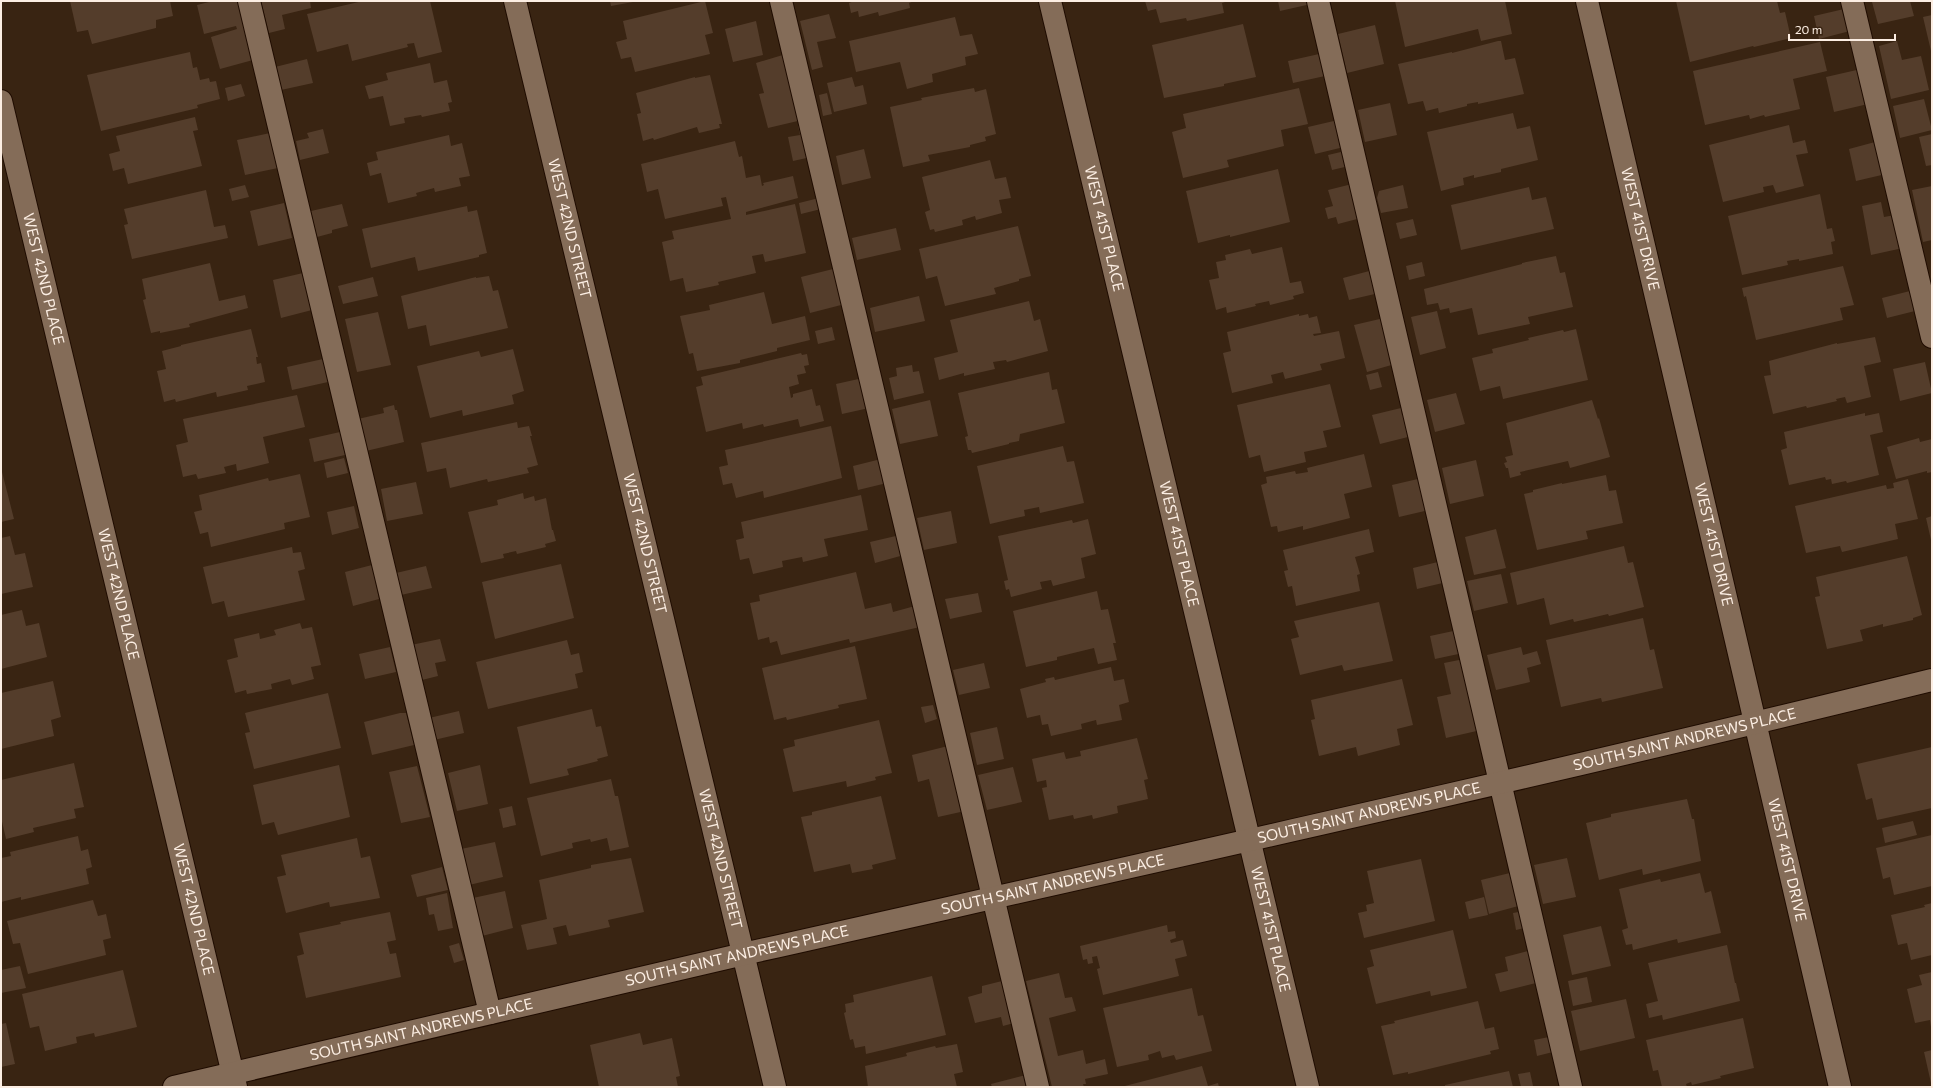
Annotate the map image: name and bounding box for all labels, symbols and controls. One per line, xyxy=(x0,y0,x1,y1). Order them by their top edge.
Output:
scale bar xyxy=(1789,16,1895,42)
text: 20 m xyxy=(1795,22,1822,36)
street label: WEST 42ND STREET xyxy=(545,156,596,301)
street label: WEST 41ST PLACE xyxy=(1081,164,1129,293)
street label: WEST 41ST DRIVE xyxy=(1618,165,1664,292)
street label: WEST 42ND PLACE xyxy=(20,211,69,347)
street label: WEST 42ND STREET xyxy=(620,472,671,616)
street label: WEST 41ST PLACE xyxy=(1156,479,1204,608)
street label: WEST 41ST DRIVE xyxy=(1692,481,1738,608)
street label: WEST 42ND PLACE xyxy=(95,526,144,662)
street label: SOUTH SAINT ANDREWS PLACE xyxy=(1571,703,1798,774)
street label: SOUTH SAINT ANDREWS PLACE xyxy=(1255,778,1482,846)
street label: WEST 42ND STREET xyxy=(696,787,747,931)
street label: WEST 41ST DRIVE xyxy=(1765,796,1811,923)
street label: WEST 42ND PLACE xyxy=(170,841,219,977)
street label: SOUTH SAINT ANDREWS PLACE xyxy=(939,850,1166,917)
street label: WEST 41ST PLACE xyxy=(1248,864,1295,994)
street label: SOUTH SAINT ANDREWS PLACE xyxy=(623,921,850,989)
street label: SOUTH SAINT ANDREWS PLACE xyxy=(308,994,534,1064)

